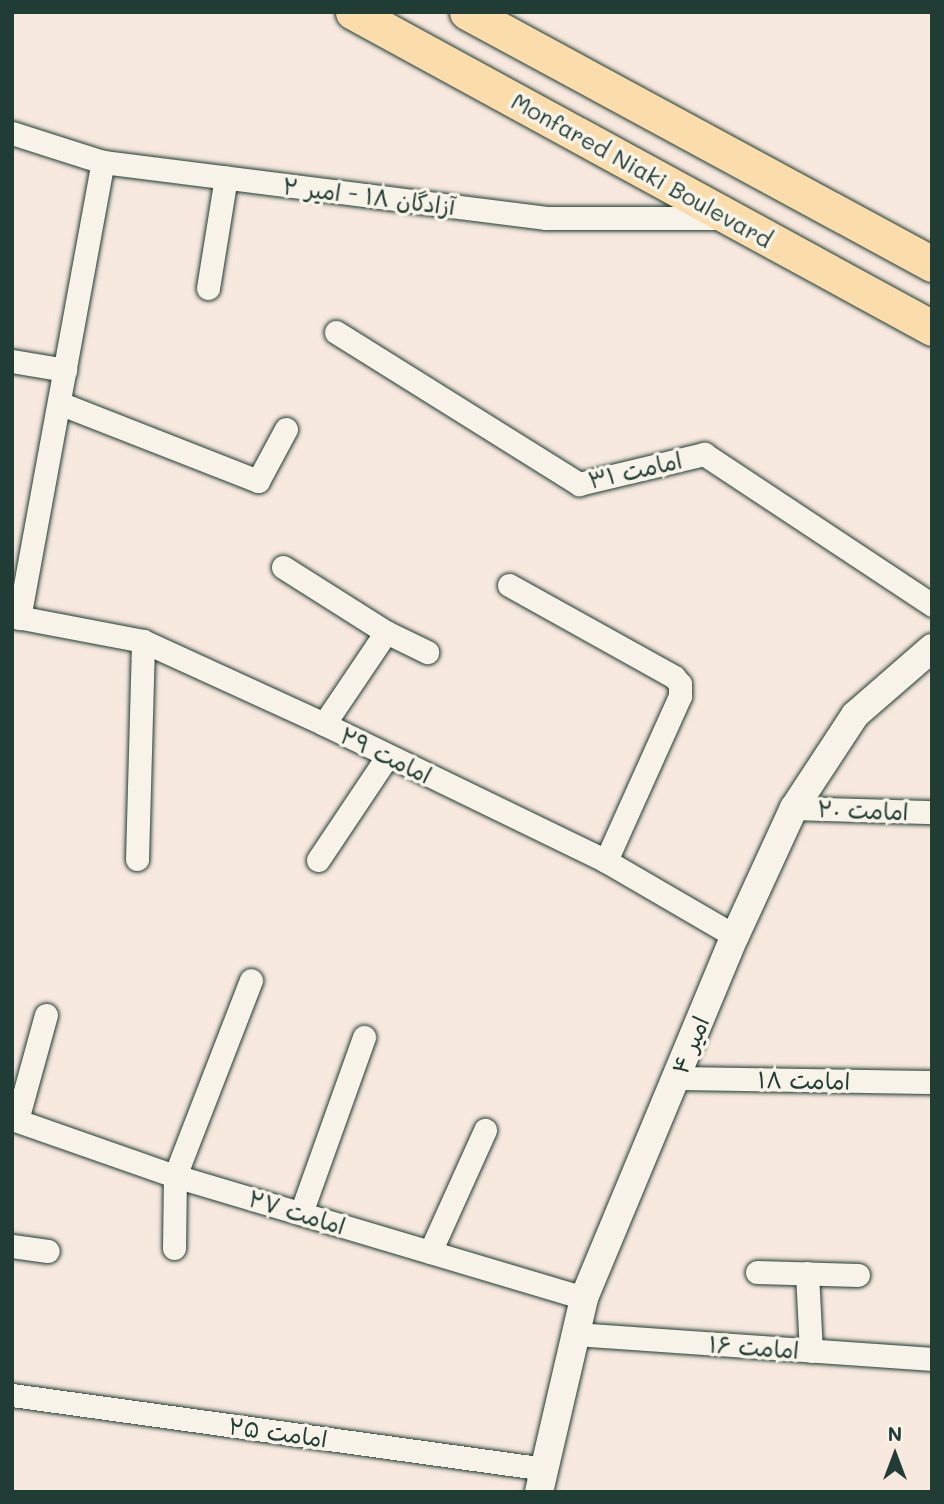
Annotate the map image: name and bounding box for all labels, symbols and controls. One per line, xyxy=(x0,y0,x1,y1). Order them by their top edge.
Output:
street label: Monfared Niaki Boulevard xyxy=(507,87,777,253)
street label: آزادگان ۱۸ - امیر ۲ xyxy=(281,172,457,220)
street label: امامت ۳۱ xyxy=(585,446,685,494)
street label: امامت ۲۹ xyxy=(336,721,436,789)
street label: امامت ۲۰ xyxy=(817,795,909,825)
street label: امیر ۴ xyxy=(666,1012,714,1078)
street label: امامت ۱۸ xyxy=(757,1065,851,1095)
street label: امامت ۲۷ xyxy=(245,1184,349,1240)
street label: امامت ۱۶ xyxy=(708,1330,800,1364)
street label: امامت ۲۵ xyxy=(227,1411,329,1453)
north arrow xyxy=(860,1420,930,1490)
text: N xyxy=(888,1421,902,1446)

